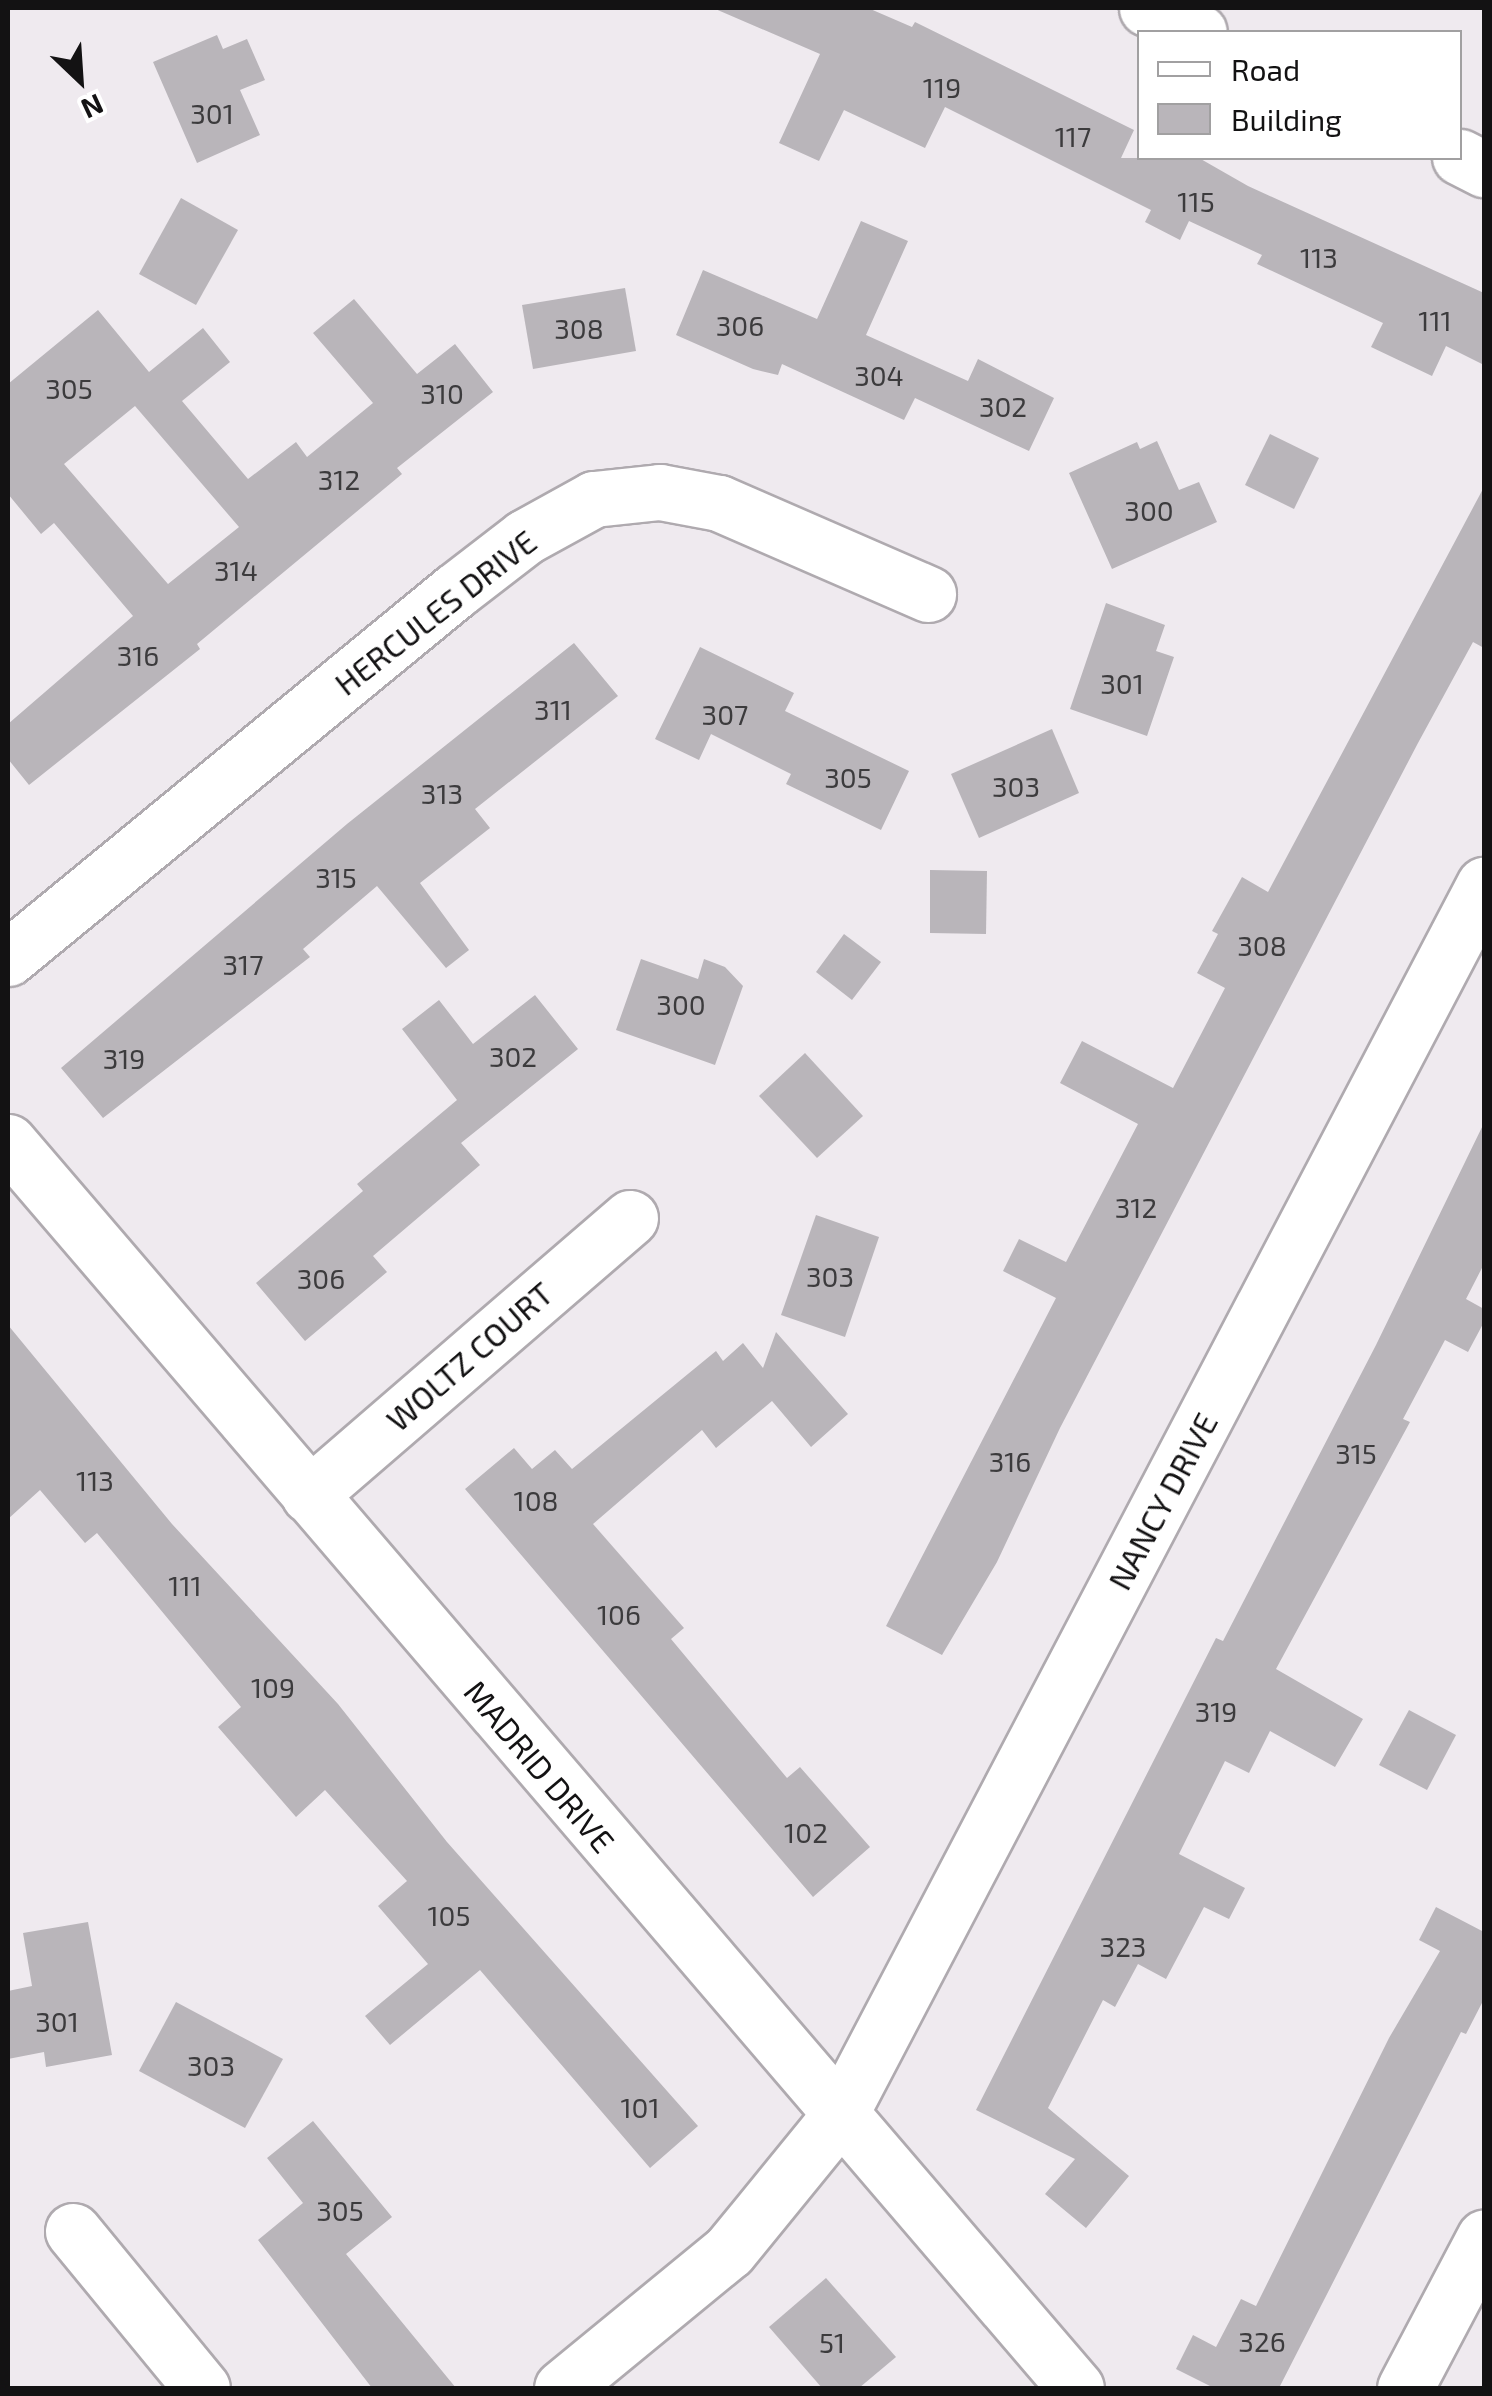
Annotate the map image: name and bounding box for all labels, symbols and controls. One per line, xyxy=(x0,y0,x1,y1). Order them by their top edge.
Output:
north arrow xyxy=(30,30,130,130)
legend xyxy=(1137,30,1462,160)
text: Road xyxy=(1231,51,1300,87)
house number: 119 xyxy=(923,70,961,104)
text: N xyxy=(76,88,109,127)
house number: 301 xyxy=(190,96,234,130)
text: Building xyxy=(1231,101,1342,137)
house number: 117 xyxy=(1055,119,1091,153)
house number: 115 xyxy=(1177,184,1215,218)
house number: 113 xyxy=(1300,240,1338,274)
house number: 111 xyxy=(1418,303,1452,337)
house number: 306 xyxy=(716,308,764,342)
house number: 308 xyxy=(554,311,604,345)
house number: 304 xyxy=(854,358,904,392)
house number: 305 xyxy=(45,371,93,405)
house number: 310 xyxy=(420,376,464,410)
house number: 302 xyxy=(979,389,1027,423)
house number: 312 xyxy=(318,462,360,496)
house number: 300 xyxy=(1124,493,1174,527)
street label: HERCULES DRIVE xyxy=(327,521,543,703)
house number: 314 xyxy=(214,553,258,587)
house number: 316 xyxy=(117,638,159,672)
house number: 301 xyxy=(1100,666,1144,700)
house number: 311 xyxy=(534,692,572,726)
house number: 307 xyxy=(702,697,748,731)
house number: 305 xyxy=(824,760,872,794)
house number: 303 xyxy=(992,769,1040,803)
house number: 313 xyxy=(421,776,463,810)
house number: 315 xyxy=(315,860,357,894)
house number: 308 xyxy=(1237,928,1287,962)
house number: 317 xyxy=(222,947,264,981)
house number: 300 xyxy=(656,987,706,1021)
house number: 302 xyxy=(489,1039,537,1073)
house number: 319 xyxy=(103,1041,145,1075)
house number: 312 xyxy=(1115,1190,1157,1224)
house number: 303 xyxy=(806,1259,854,1293)
house number: 306 xyxy=(297,1261,345,1295)
street label: WOLTZ COURT xyxy=(378,1274,560,1438)
street label: NANCY DRIVE xyxy=(1099,1406,1225,1596)
house number: 315 xyxy=(1335,1436,1377,1470)
house number: 316 xyxy=(989,1444,1031,1478)
house number: 113 xyxy=(76,1463,114,1497)
house number: 108 xyxy=(513,1483,559,1517)
house number: 111 xyxy=(168,1568,202,1602)
house number: 106 xyxy=(597,1597,641,1631)
house number: 109 xyxy=(251,1670,295,1704)
street label: MADRID DRIVE xyxy=(457,1672,623,1860)
house number: 319 xyxy=(1195,1694,1237,1728)
house number: 102 xyxy=(784,1815,828,1849)
house number: 105 xyxy=(427,1898,471,1932)
house number: 323 xyxy=(1100,1929,1146,1963)
house number: 301 xyxy=(35,2004,79,2038)
house number: 303 xyxy=(187,2048,235,2082)
house number: 101 xyxy=(620,2090,660,2124)
house number: 305 xyxy=(316,2193,364,2227)
house number: 326 xyxy=(1238,2324,1286,2358)
house number: 51 xyxy=(819,2325,845,2359)

